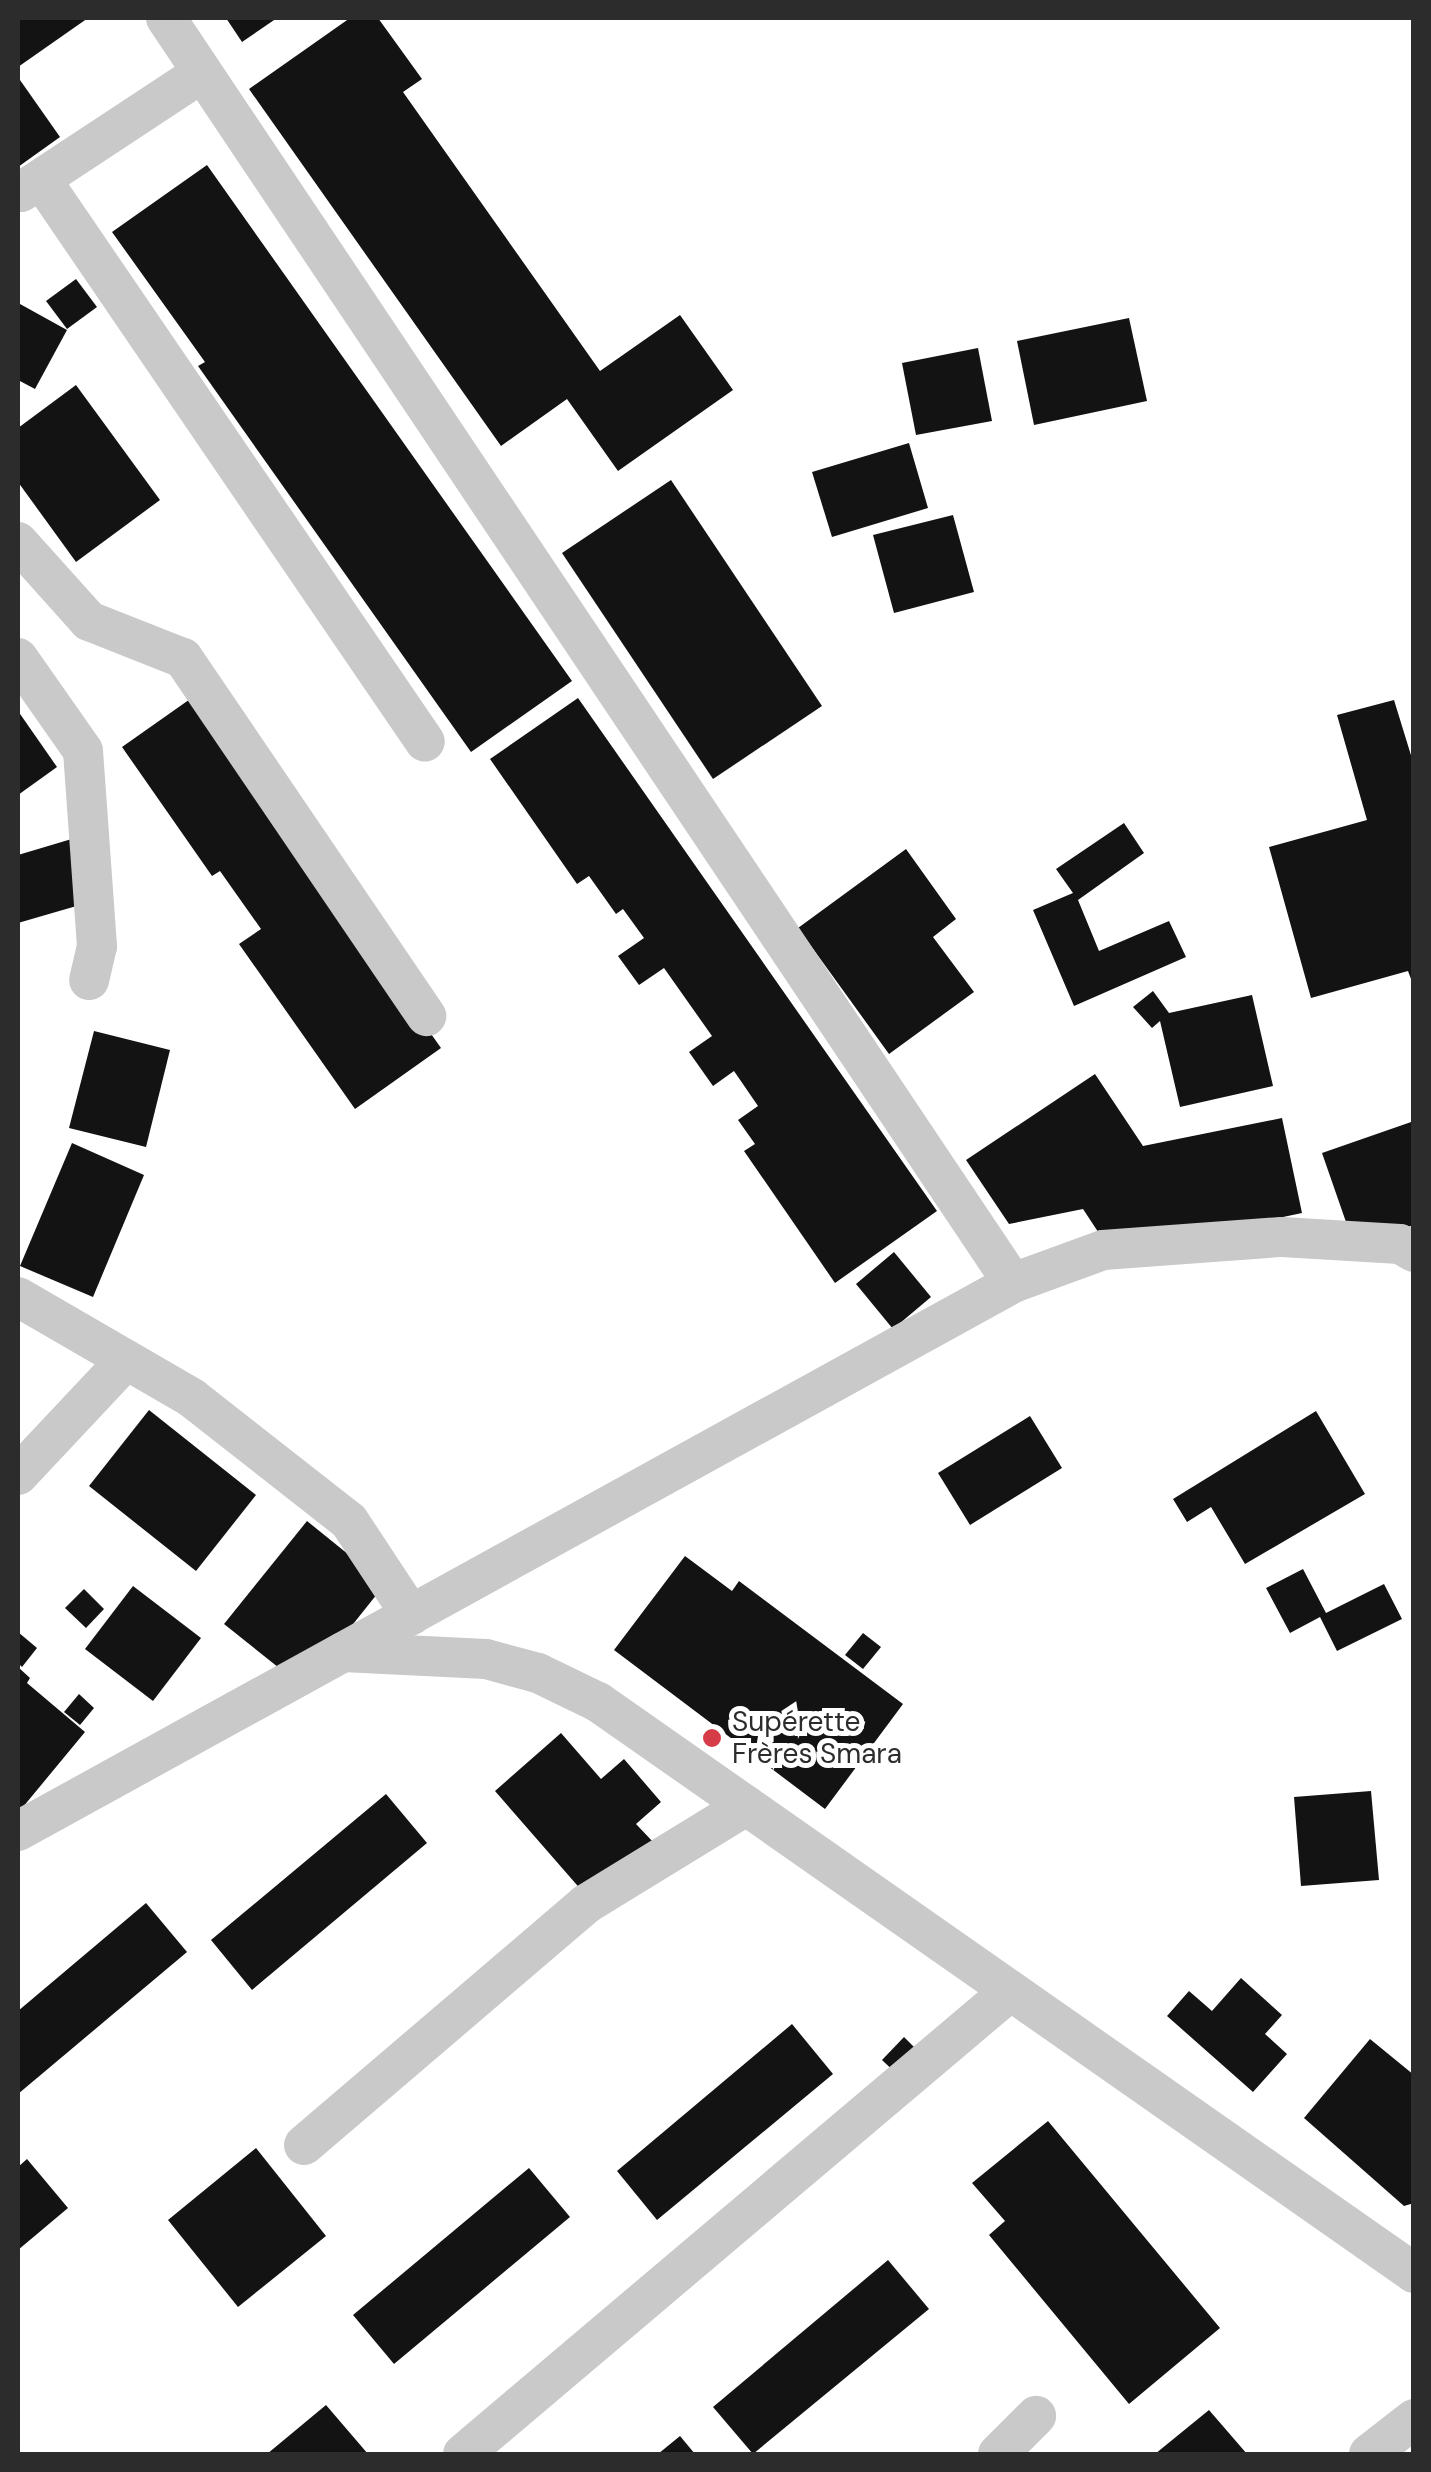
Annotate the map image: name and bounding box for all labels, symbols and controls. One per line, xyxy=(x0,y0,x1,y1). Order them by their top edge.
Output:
place label: Supérette Frères Smara xyxy=(732,1705,902,1771)
marker: Supérette Frères Smara xyxy=(701,1727,723,1749)

